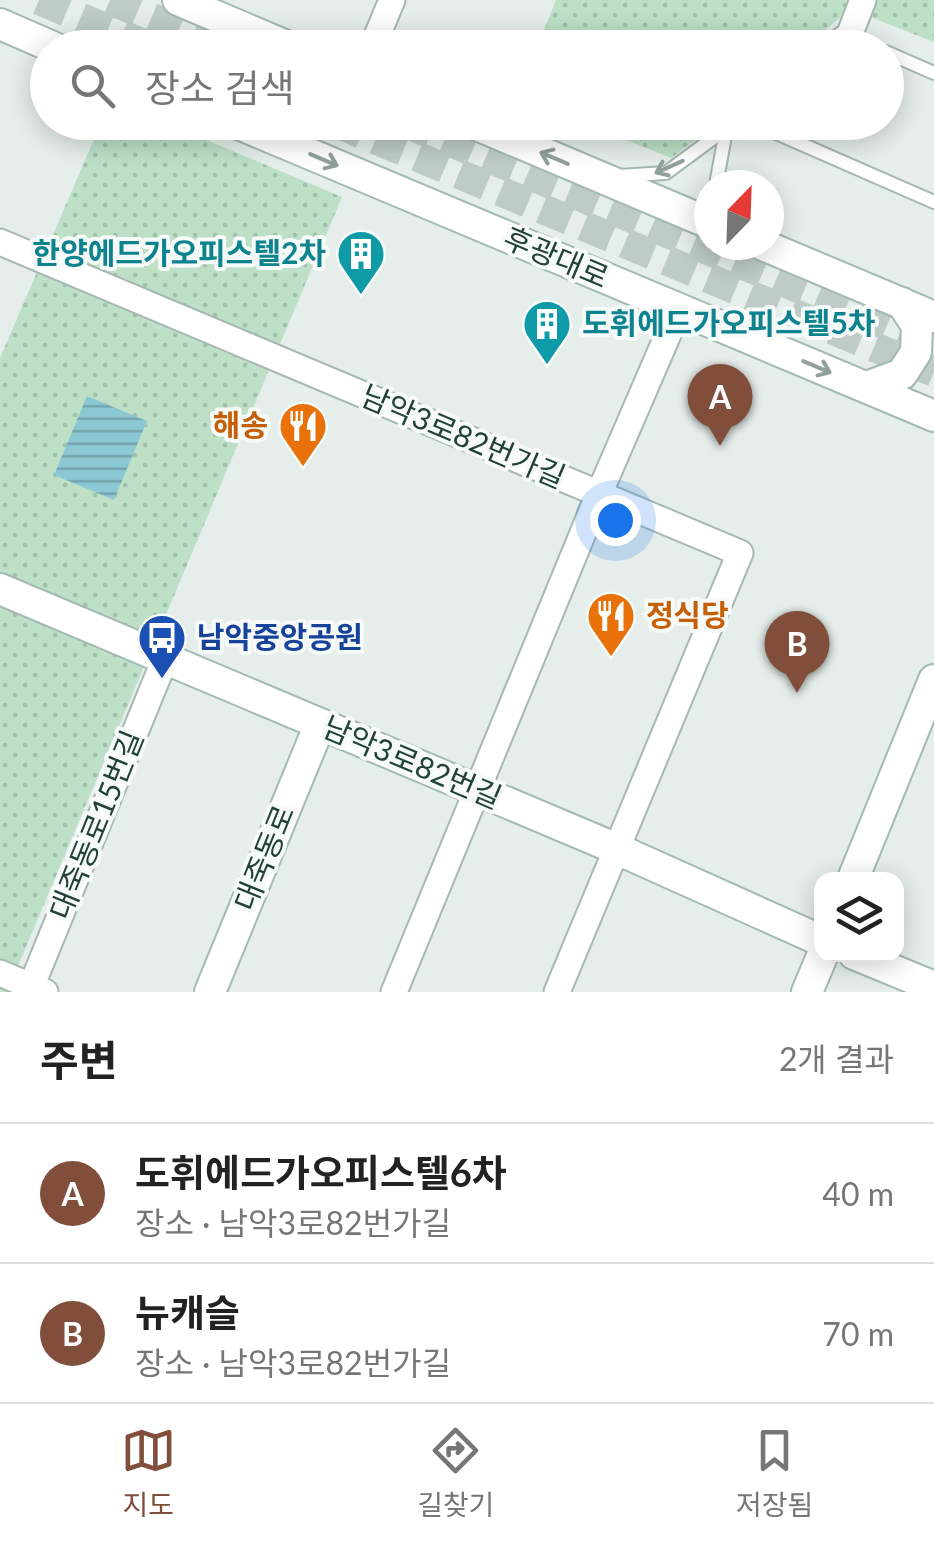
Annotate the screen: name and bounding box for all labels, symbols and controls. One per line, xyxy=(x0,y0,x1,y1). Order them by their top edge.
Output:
search box xyxy=(30,30,904,140)
icon: search xyxy=(65,58,120,113)
text: 장소 검색 xyxy=(145,64,295,110)
one-way arrow xyxy=(540,148,570,166)
one-way arrow xyxy=(308,152,339,170)
one-way arrow xyxy=(654,159,684,177)
north arrow xyxy=(694,170,784,260)
street label: 후광대로 xyxy=(499,218,615,294)
building icon: 한양에드가오피스텔2차 xyxy=(335,228,387,296)
place label: 한양에드가오피스텔2차 xyxy=(33,234,326,270)
building icon: 도휘에드가오피스텔5차 xyxy=(521,298,573,366)
place label: 도휘에드가오피스텔5차 xyxy=(582,304,875,340)
one-way arrow xyxy=(801,359,832,377)
pin: A xyxy=(688,364,752,446)
street label: 남악3로82번가길 xyxy=(356,376,571,494)
restaurant icon: 해송 xyxy=(277,400,329,468)
place label: 해송 xyxy=(213,406,268,442)
your location xyxy=(590,495,641,546)
restaurant icon: 정식당 xyxy=(585,590,637,658)
place label: 정식당 xyxy=(646,596,729,632)
pin: B xyxy=(764,610,830,693)
bus stop icon: 남악중앙공원 xyxy=(136,612,188,680)
place label: 남악중앙공원 xyxy=(197,618,363,654)
street label: 남악3로82번길 xyxy=(318,707,507,815)
street label: 대죽동로15번길 xyxy=(41,725,149,924)
street label: 대죽동로 xyxy=(226,799,301,915)
map controls xyxy=(814,872,904,962)
button: layers xyxy=(814,872,904,962)
text: 주변 xyxy=(40,1035,117,1085)
text: 2개 결과 xyxy=(779,1039,894,1078)
text: 도휘에드가오피스텔6차 xyxy=(135,1149,507,1195)
text: A xyxy=(61,1174,84,1213)
text: 40 m xyxy=(822,1174,894,1213)
text: 장소 · 남악3로82번가길 xyxy=(135,1203,451,1242)
text: 뉴캐슬 xyxy=(135,1289,240,1335)
text: B xyxy=(62,1314,83,1353)
text: 70 m xyxy=(822,1314,894,1353)
text: 장소 · 남악3로82번가길 xyxy=(135,1343,451,1382)
tab: 지도 xyxy=(121,1423,176,1523)
tab: 길찾기 xyxy=(417,1423,494,1523)
tab: 저장됨 xyxy=(736,1423,813,1523)

